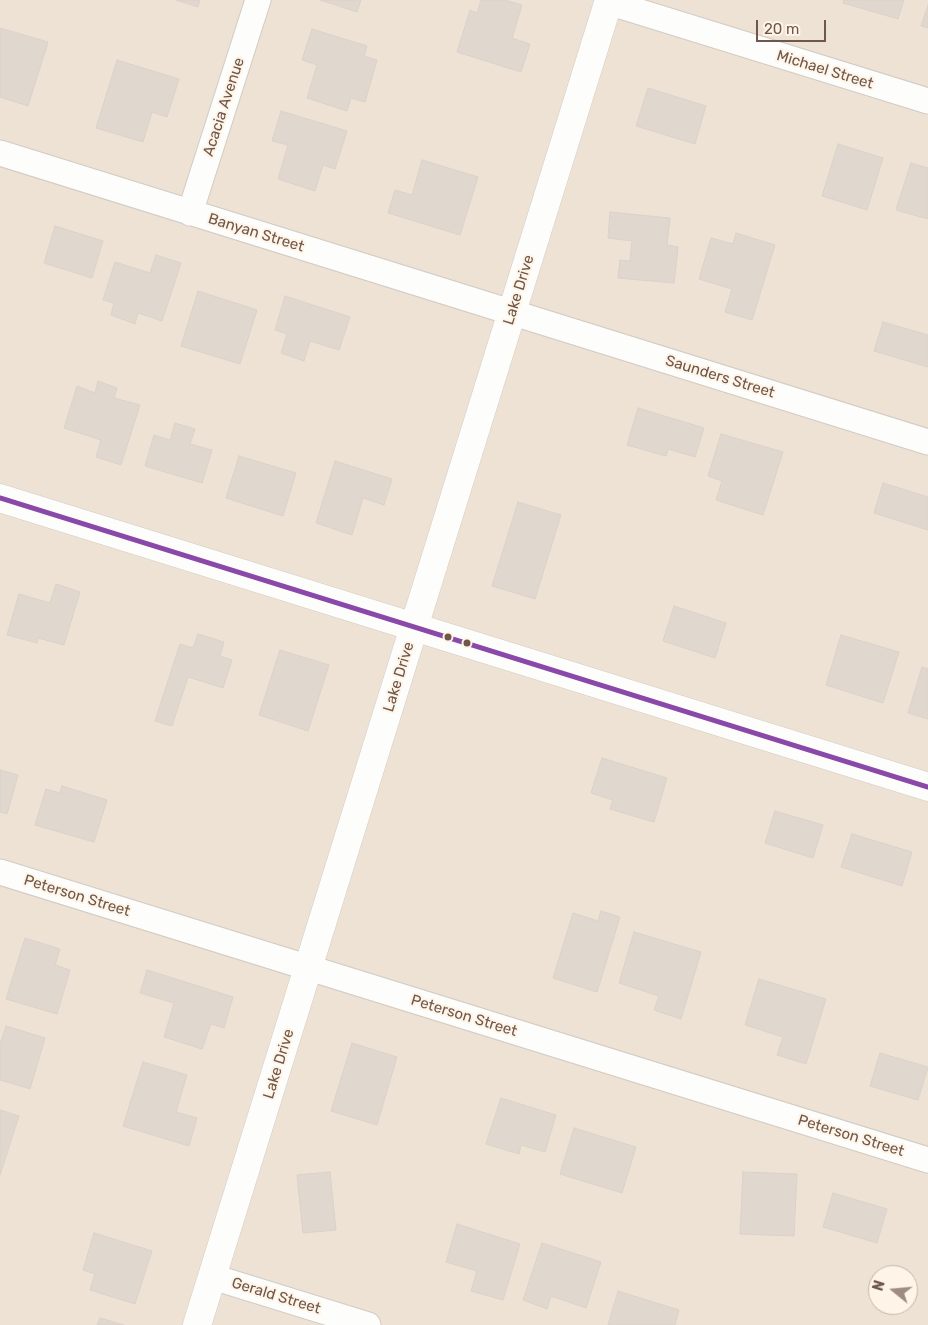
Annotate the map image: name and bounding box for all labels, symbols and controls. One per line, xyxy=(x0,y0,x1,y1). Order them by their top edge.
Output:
scale bar xyxy=(758,10,828,42)
text: 20 m xyxy=(764,20,799,38)
street label: Michael Street xyxy=(774,47,876,93)
street label: Acacia Avenue xyxy=(200,55,248,159)
street label: Banyan Street xyxy=(206,210,306,256)
street label: Lake Drive xyxy=(500,253,538,327)
street label: Saunders Street xyxy=(663,352,777,402)
unlabelled marker xyxy=(443,632,453,642)
unlabelled marker xyxy=(462,638,472,648)
street label: Lake Drive xyxy=(380,640,418,714)
street label: Peterson Street xyxy=(22,871,132,921)
street label: Peterson Street xyxy=(409,991,519,1041)
street label: Lake Drive xyxy=(260,1027,298,1101)
street label: Peterson Street xyxy=(796,1111,906,1161)
north arrow xyxy=(868,1265,918,1315)
street label: Gerald Street xyxy=(229,1274,323,1318)
text: N xyxy=(870,1278,889,1293)

